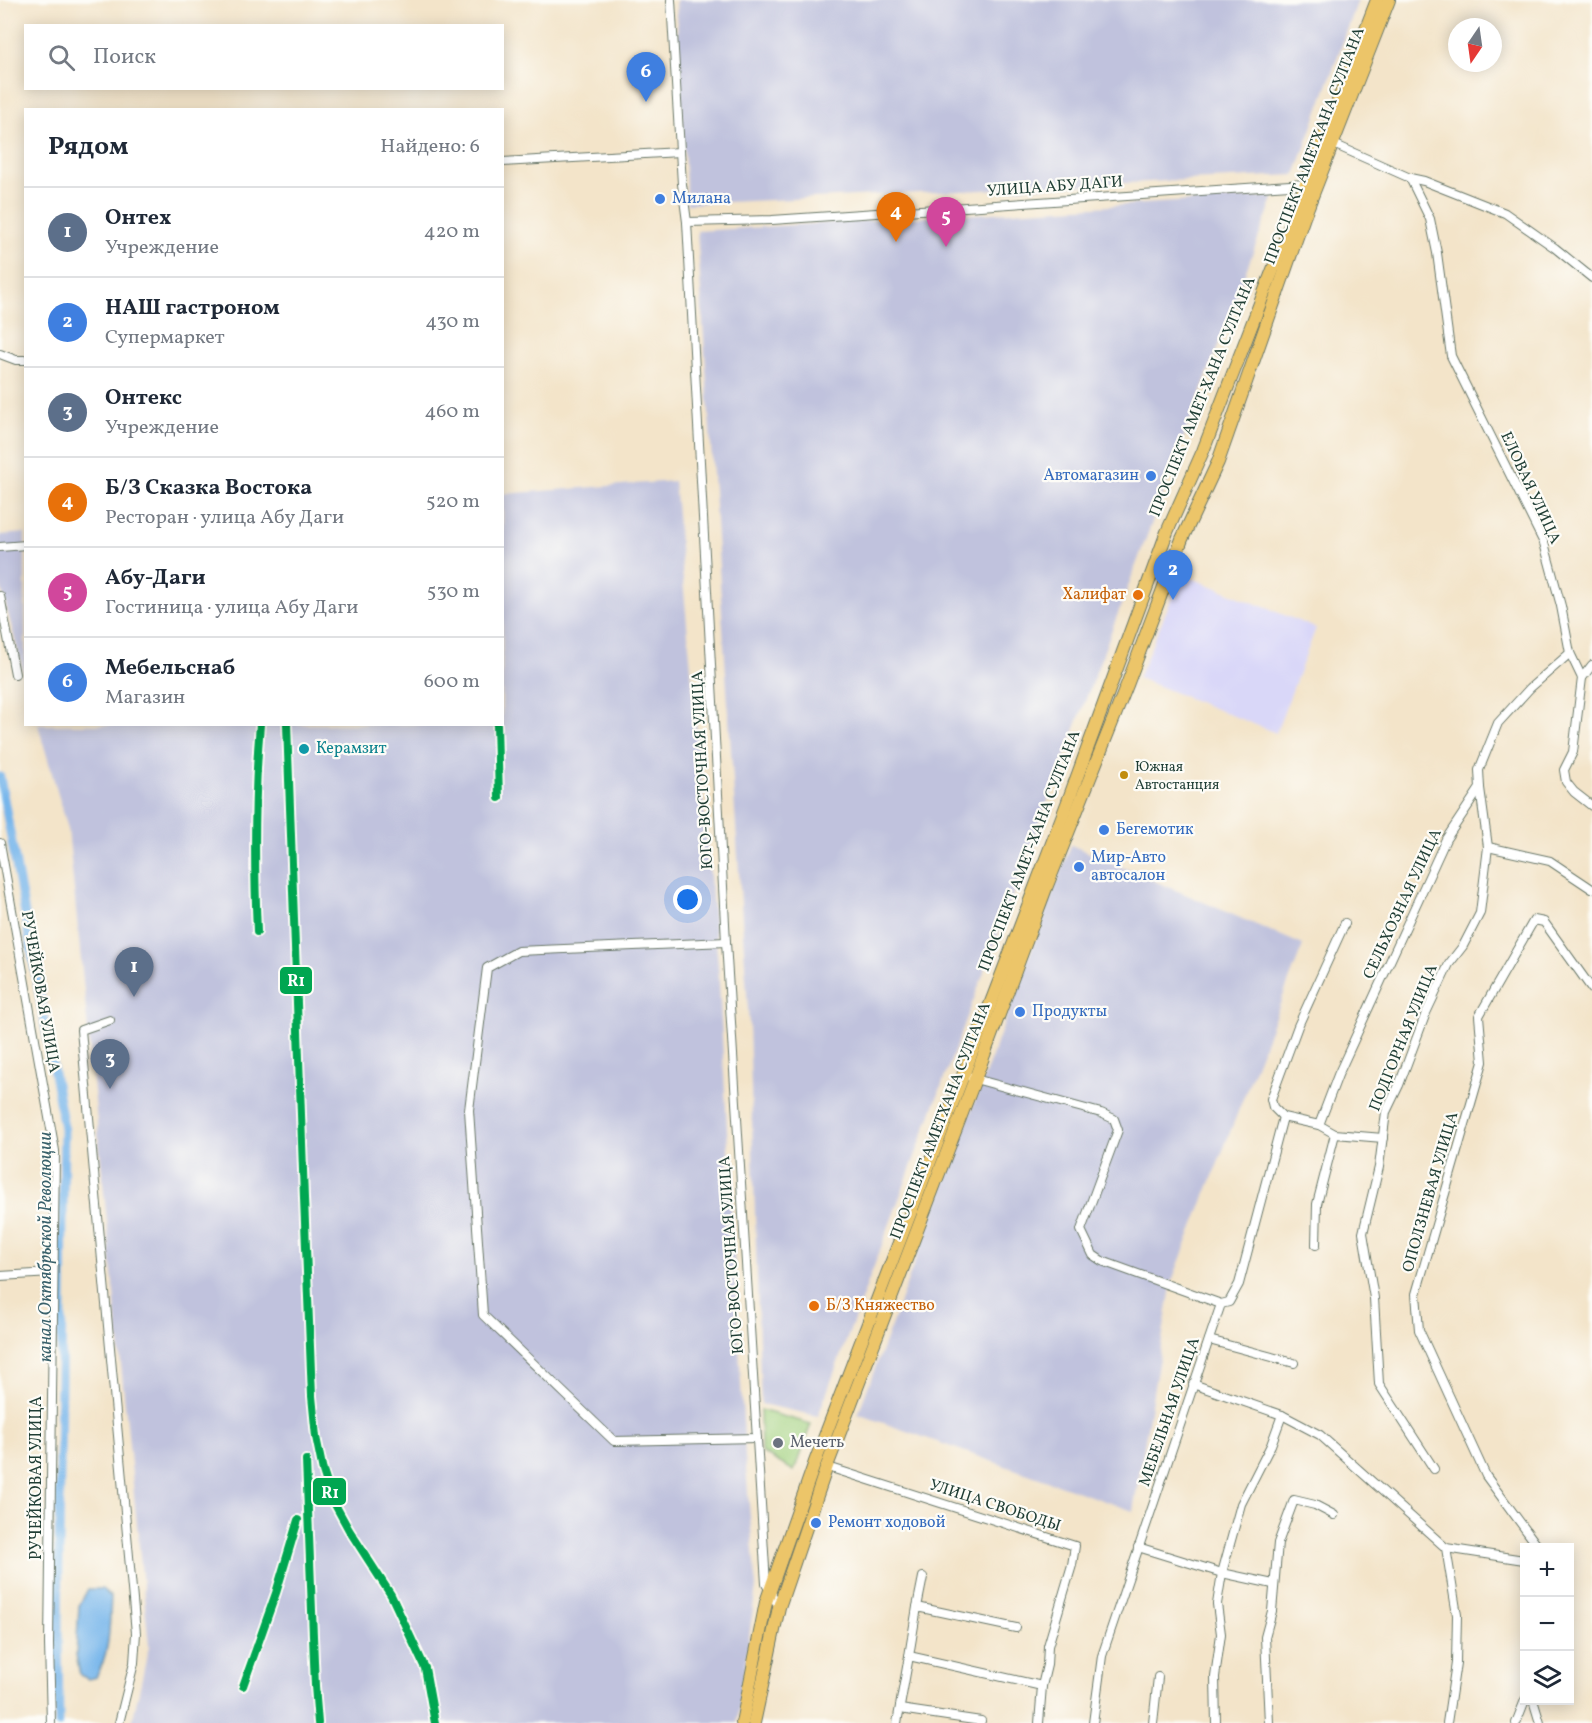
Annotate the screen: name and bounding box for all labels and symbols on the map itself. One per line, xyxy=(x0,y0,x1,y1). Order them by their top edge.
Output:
north arrow xyxy=(1448,18,1502,72)
street label: ПРОСПЕКТ АМЕТХАНА СУЛТАНА xyxy=(1259,24,1371,268)
pin: 6 xyxy=(626,52,666,102)
street label: УЛИЦА АБУ ДАГИ xyxy=(986,171,1124,203)
place label: Милана xyxy=(672,188,731,210)
marker: Милана xyxy=(653,192,667,206)
pin: 4 xyxy=(876,192,916,242)
pin: 5 xyxy=(926,198,966,247)
street label: ПРОСПЕКТ АМЕТ-ХАНА СУЛТАНА xyxy=(1145,274,1261,520)
street label: ЕЛОВАЯ УЛИЦА xyxy=(1494,428,1566,548)
place label: Автомагазин xyxy=(1044,465,1139,487)
marker: Автомагазин xyxy=(1144,469,1158,483)
pin: 2 xyxy=(1154,550,1192,600)
place label: Халифат xyxy=(1062,584,1126,606)
marker: Халифат xyxy=(1131,588,1145,602)
street label: ЮГО-ВОСТОЧНАЯ УЛИЦА xyxy=(687,670,719,870)
street label: ПРОСПЕКТ АМЕТ-ХАНА СУЛТАНА xyxy=(974,727,1086,975)
place label: Керамзит xyxy=(316,738,387,760)
marker: Керамзит xyxy=(297,742,311,756)
place label: Южная Автостанция xyxy=(1135,758,1219,795)
marker: Южная Автостанция xyxy=(1118,769,1130,781)
place label: Бегемотик xyxy=(1116,819,1194,841)
marker: Бегемотик xyxy=(1097,823,1111,837)
street label: СЕЛЬХОЗНАЯ УЛИЦА xyxy=(1358,825,1448,983)
place label: Мир-Авто автосалон xyxy=(1091,847,1166,887)
marker: Мир-Авто автосалон xyxy=(1072,860,1086,874)
your location xyxy=(673,885,702,914)
street label: РУЧЕЙКОВАЯ УЛИЦА xyxy=(15,909,65,1075)
pin: 1 xyxy=(114,948,154,997)
street label: ПОДГОРНАЯ УЛИЦА xyxy=(1364,961,1444,1115)
line badge: R1 xyxy=(279,966,313,995)
text: R1 xyxy=(287,971,305,993)
street label: ПРОСПЕКТ АМЕТХАНА СУЛТАНА xyxy=(885,999,997,1243)
place label: Продукты xyxy=(1032,1001,1107,1023)
marker: Продукты xyxy=(1013,1005,1027,1019)
pin: 3 xyxy=(90,1040,130,1089)
street label: ОПОЛЗНЕВАЯ УЛИЦА xyxy=(1398,1109,1464,1275)
water label: канал Октябрьской Революции xyxy=(34,1132,59,1362)
street label: ЮГО-ВОСТОЧНАЯ УЛИЦА xyxy=(714,1155,750,1355)
place label: Б/З Княжество xyxy=(826,1295,935,1317)
marker: Б/З Княжество xyxy=(807,1299,821,1313)
street label: МЕБЕЛЬНАЯ УЛИЦА xyxy=(1134,1334,1206,1490)
street label: РУЧЕЙКОВАЯ УЛИЦА xyxy=(26,1396,48,1560)
place label: Мечеть xyxy=(790,1432,844,1454)
marker: Мечеть xyxy=(771,1436,785,1450)
street label: УЛИЦА СВОБОДЫ xyxy=(926,1474,1064,1538)
line badge: R1 xyxy=(312,1477,347,1506)
text: R1 xyxy=(321,1483,339,1505)
place label: Ремонт ходовой xyxy=(828,1512,946,1534)
marker: Ремонт ходовой xyxy=(809,1516,823,1530)

